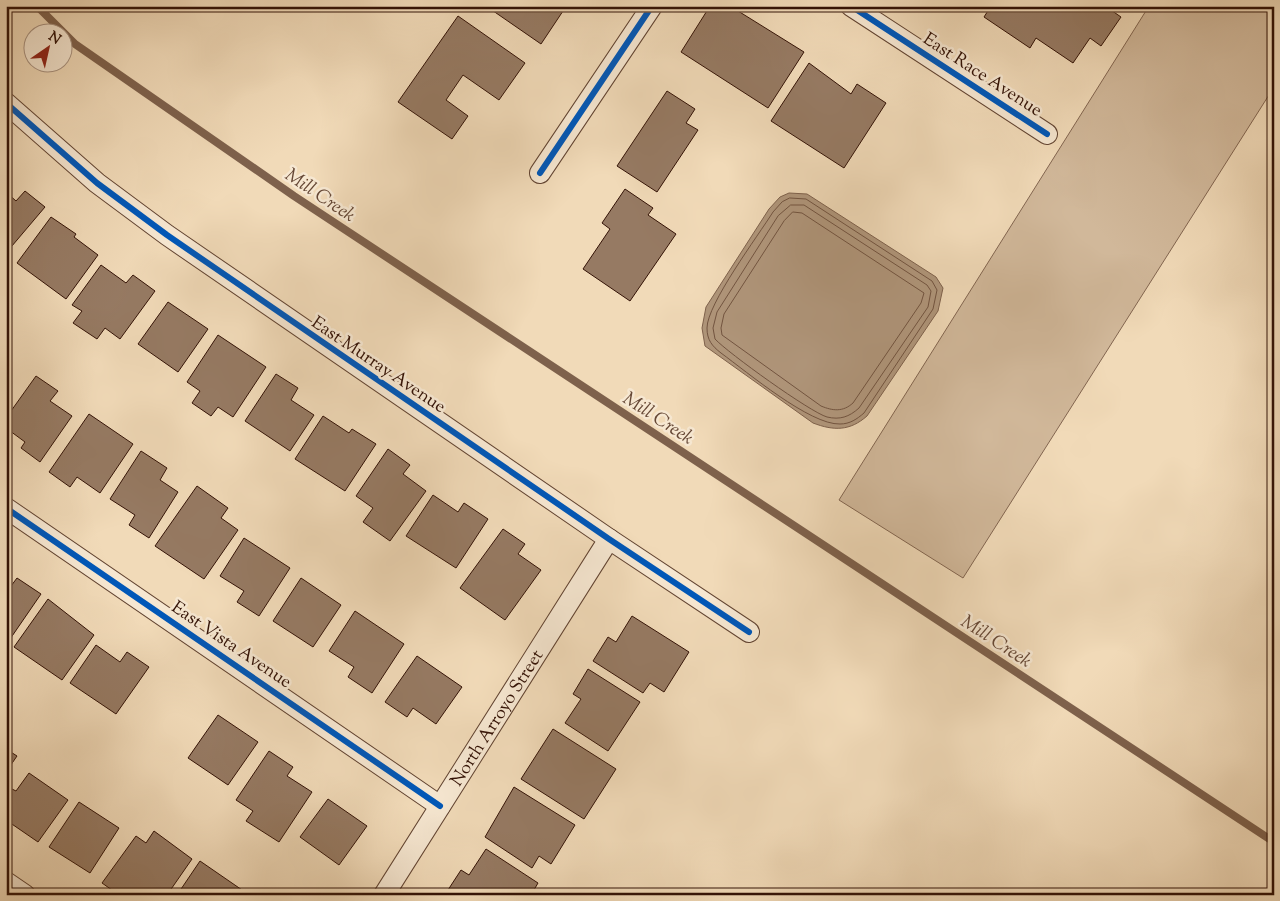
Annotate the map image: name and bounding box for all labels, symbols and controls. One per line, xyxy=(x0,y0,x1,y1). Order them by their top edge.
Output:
north arrow xyxy=(22,22,72,72)
text: N xyxy=(44,27,64,50)
street label: East Race Avenue xyxy=(917,27,1047,124)
water label: Mill Creek xyxy=(279,163,361,230)
street label: East Murray Avenue xyxy=(305,311,450,420)
water label: Mill Creek xyxy=(617,386,699,452)
street label: East Vista Avenue xyxy=(165,596,296,696)
water label: Mill Creek xyxy=(955,609,1037,675)
street label: North Arroyo Street xyxy=(445,645,551,792)

